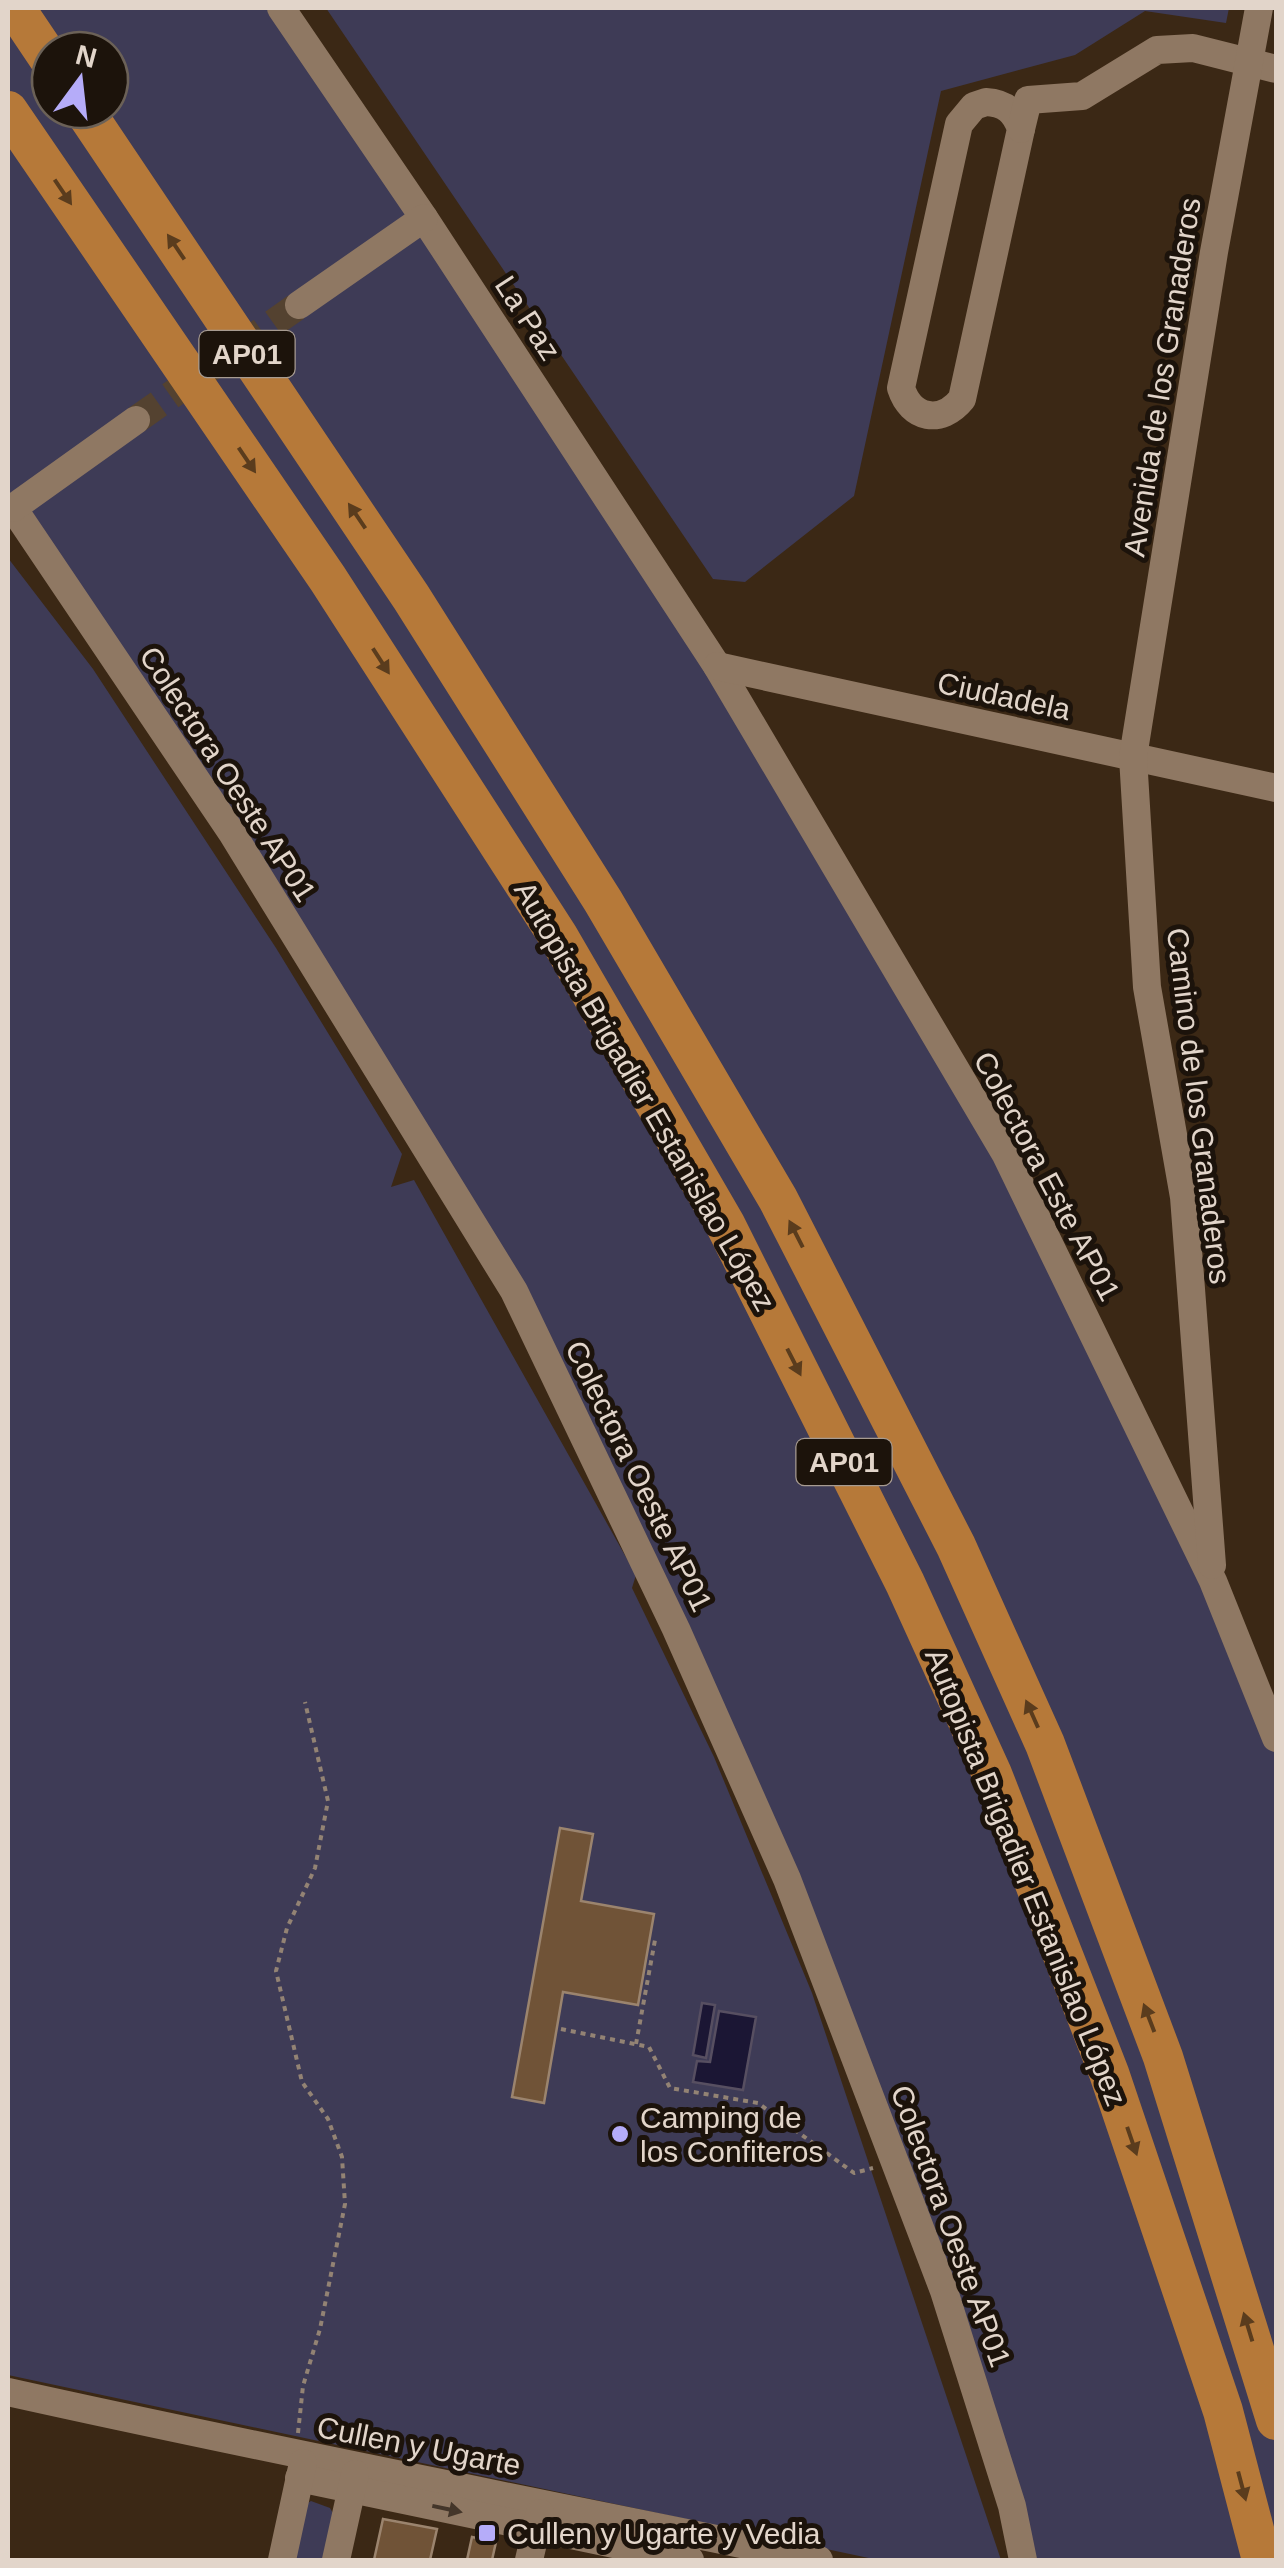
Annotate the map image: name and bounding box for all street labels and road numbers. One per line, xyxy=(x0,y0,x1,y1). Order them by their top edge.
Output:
street label: Avenida de los Granaderos xyxy=(1117,195,1207,559)
street label: La Paz xyxy=(489,270,567,366)
road number: AP01 xyxy=(200,331,294,377)
street label: Colectora Oeste AP01 xyxy=(133,641,323,907)
street label: Ciudadela xyxy=(934,666,1074,726)
street label: Autopista Brigadier Estanislao López xyxy=(508,875,782,1317)
street label: Camino de los Granaderos xyxy=(1161,926,1237,1286)
street label: Colectora Este AP01 xyxy=(967,1046,1127,1306)
street label: Colectora Oeste AP01 xyxy=(559,1335,719,1617)
road number: AP01 xyxy=(796,1439,892,1485)
street label: Autopista Brigadier Estanislao López xyxy=(919,1644,1133,2110)
street label: Colectora Oeste AP01 xyxy=(885,2081,1017,2371)
street label: Cullen y Ugarte xyxy=(314,2410,524,2482)

